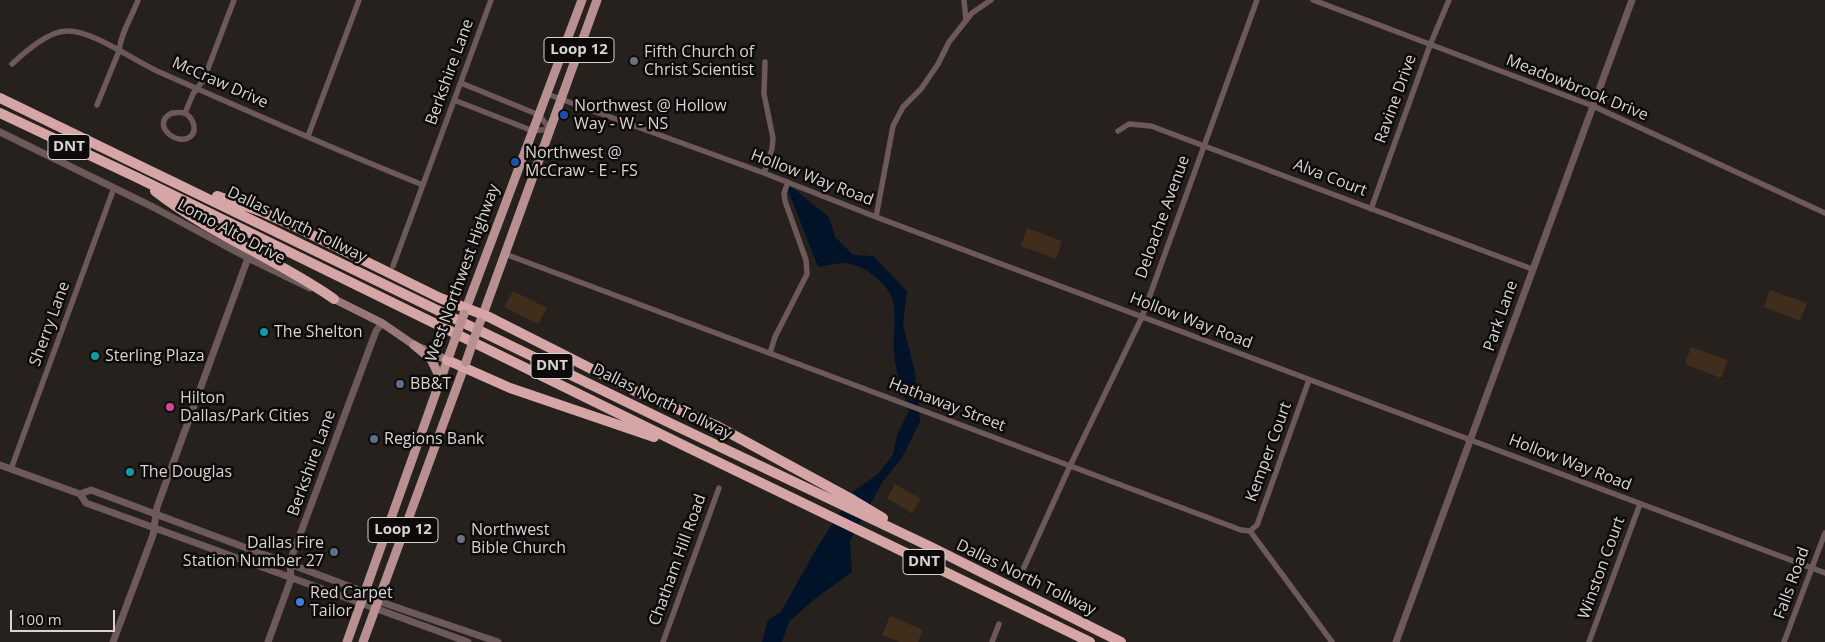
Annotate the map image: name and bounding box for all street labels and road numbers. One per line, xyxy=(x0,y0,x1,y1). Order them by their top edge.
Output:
street label: Berkshire Lane xyxy=(422,16,478,128)
road number: Loop 12 xyxy=(544,38,614,62)
street label: Meadowbrook Drive xyxy=(1503,51,1651,125)
street label: Ravine Drive xyxy=(1371,52,1421,146)
street label: McCraw Drive xyxy=(169,53,271,113)
road number: DNT xyxy=(48,134,90,160)
street label: Hollow Way Road xyxy=(748,146,876,210)
street label: Deloache Avenue xyxy=(1132,153,1194,281)
street label: Alva Court xyxy=(1291,155,1369,201)
street label: West Northwest Highway xyxy=(422,182,504,364)
street label: Dallas North Tollway xyxy=(224,183,370,267)
street label: Lomo Alto Drive xyxy=(174,196,288,268)
street label: Park Lane xyxy=(1480,278,1522,354)
street label: Sherry Lane xyxy=(26,279,74,369)
street label: Hollow Way Road xyxy=(1127,289,1255,353)
road number: DNT xyxy=(531,354,573,378)
street label: Dallas North Tollway xyxy=(589,360,735,444)
street label: Hathaway Street xyxy=(886,374,1008,436)
street label: Kemper Court xyxy=(1242,399,1296,505)
street label: Berkshire Lane xyxy=(284,407,340,519)
street label: Hollow Way Road xyxy=(1506,431,1634,495)
street label: Chatham Hill Road xyxy=(645,492,711,628)
street label: Winston Court xyxy=(1575,514,1629,622)
road number: Loop 12 xyxy=(368,518,438,542)
street label: Dallas North Tollway xyxy=(953,536,1099,620)
street label: Falls Road xyxy=(1770,544,1814,622)
road number: DNT xyxy=(903,550,945,574)

